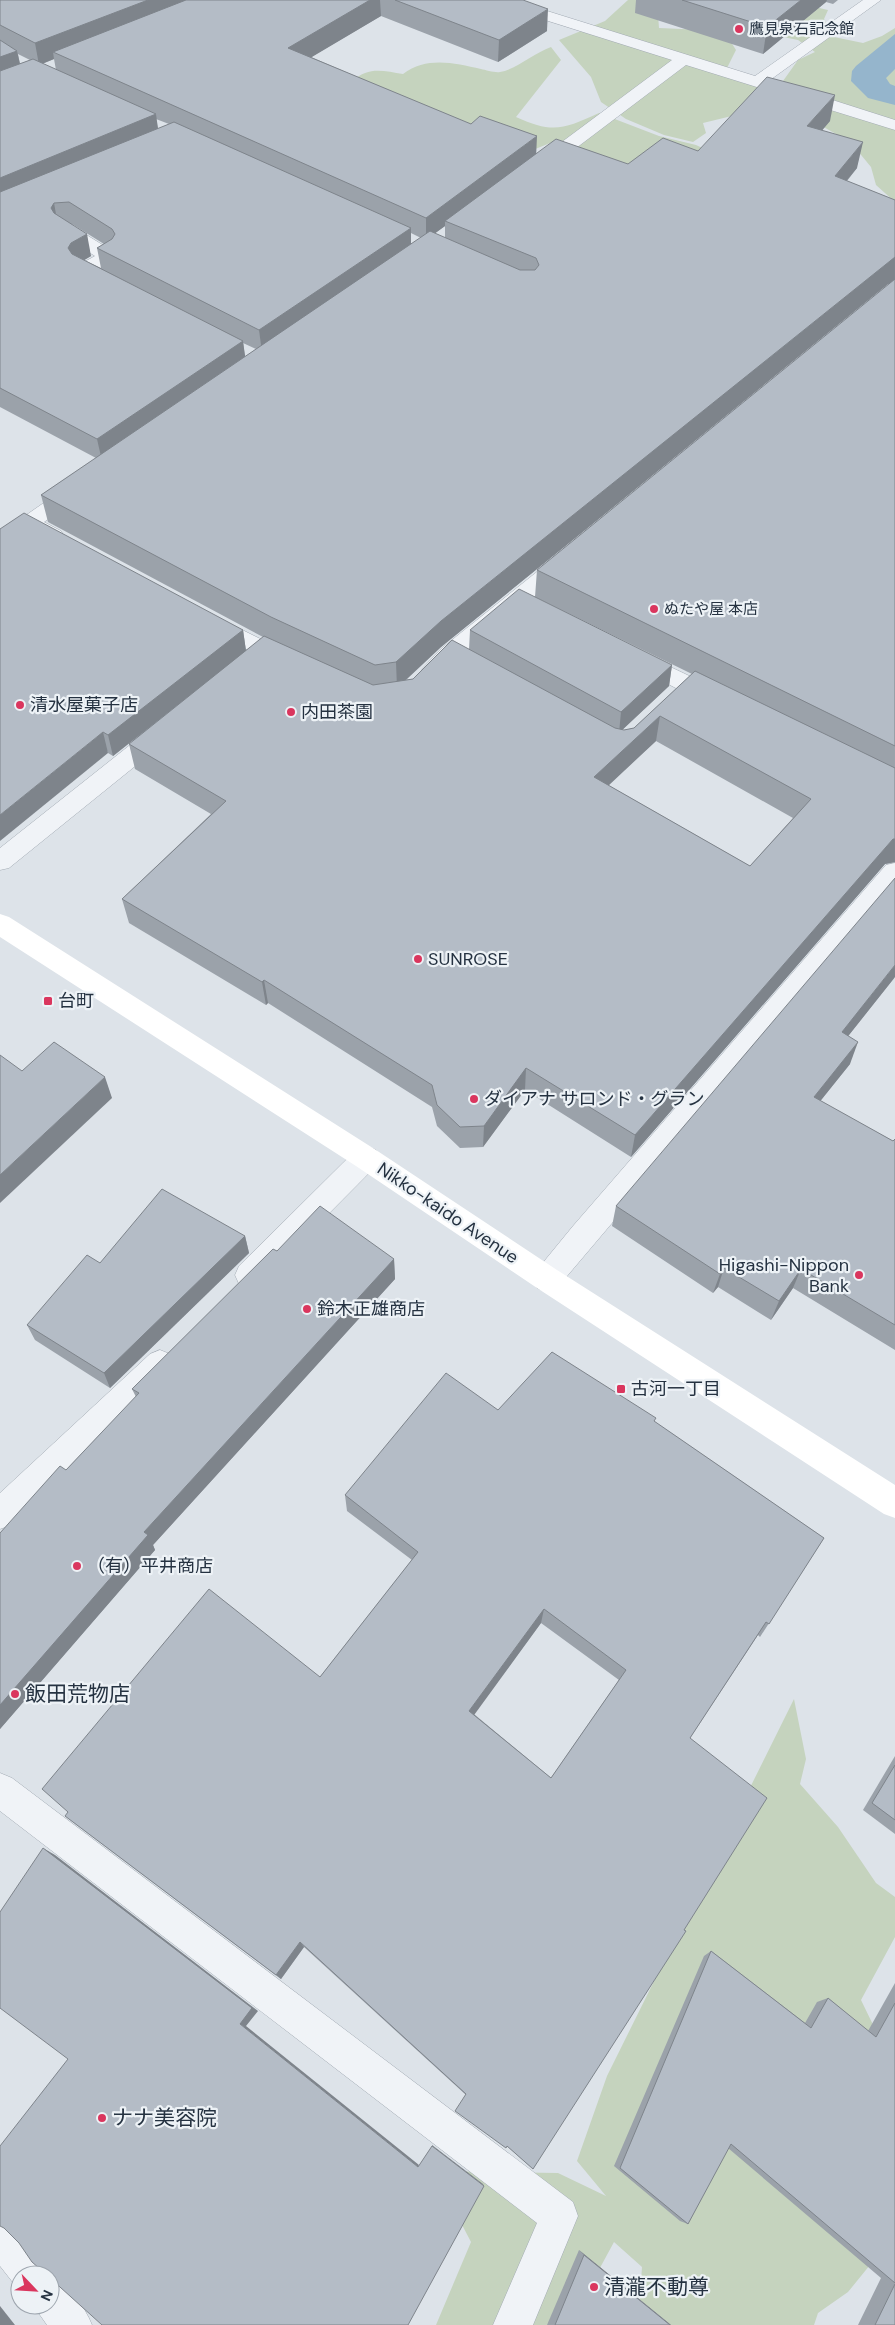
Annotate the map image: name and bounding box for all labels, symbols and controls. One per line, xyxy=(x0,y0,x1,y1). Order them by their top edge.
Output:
place label: 鷹見泉石記念館 xyxy=(749,19,854,39)
marker: 鷹見泉石記念館 xyxy=(733,23,745,35)
place label: ぬたや屋 本店 xyxy=(664,599,758,619)
marker: ぬたや屋 本店 xyxy=(648,603,660,615)
place label: 清水屋菓子店 xyxy=(30,693,138,717)
marker: 清水屋菓子店 xyxy=(14,699,26,711)
place label: 内田茶園 xyxy=(301,700,373,724)
marker: 内田茶園 xyxy=(285,706,297,718)
place label: SUNROSE xyxy=(428,947,508,971)
marker: SUNROSE xyxy=(412,953,424,965)
place label: 台町 xyxy=(58,989,94,1013)
marker: 台町 xyxy=(42,995,54,1007)
place label: ダイアナ サロンド・グラン xyxy=(484,1087,704,1111)
marker: ダイアナ サロンド・グラン xyxy=(468,1093,480,1105)
street label: Nikko-kaido Avenue xyxy=(373,1157,523,1269)
place label: Higashi-Nippon Bank xyxy=(719,1253,849,1298)
marker: Higashi-Nippon Bank xyxy=(853,1269,865,1281)
place label: 鈴木正雄商店 xyxy=(317,1297,425,1321)
marker: 鈴木正雄商店 xyxy=(301,1303,313,1315)
place label: 古河一丁目 xyxy=(631,1377,721,1401)
marker: 古河一丁目 xyxy=(615,1383,627,1395)
place label: （有）平井商店 xyxy=(87,1554,213,1578)
marker: （有）平井商店 xyxy=(71,1560,83,1572)
place label: 飯田荒物店 xyxy=(25,1680,130,1708)
marker: 飯田荒物店 xyxy=(9,1688,21,1700)
place label: ナナ美容院 xyxy=(112,2104,217,2132)
marker: ナナ美容院 xyxy=(96,2112,108,2124)
north arrow xyxy=(10,2265,60,2315)
place label: 清瀧不動尊 xyxy=(604,2273,709,2301)
marker: 清瀧不動尊 xyxy=(588,2281,600,2293)
text: N xyxy=(36,2287,57,2304)

